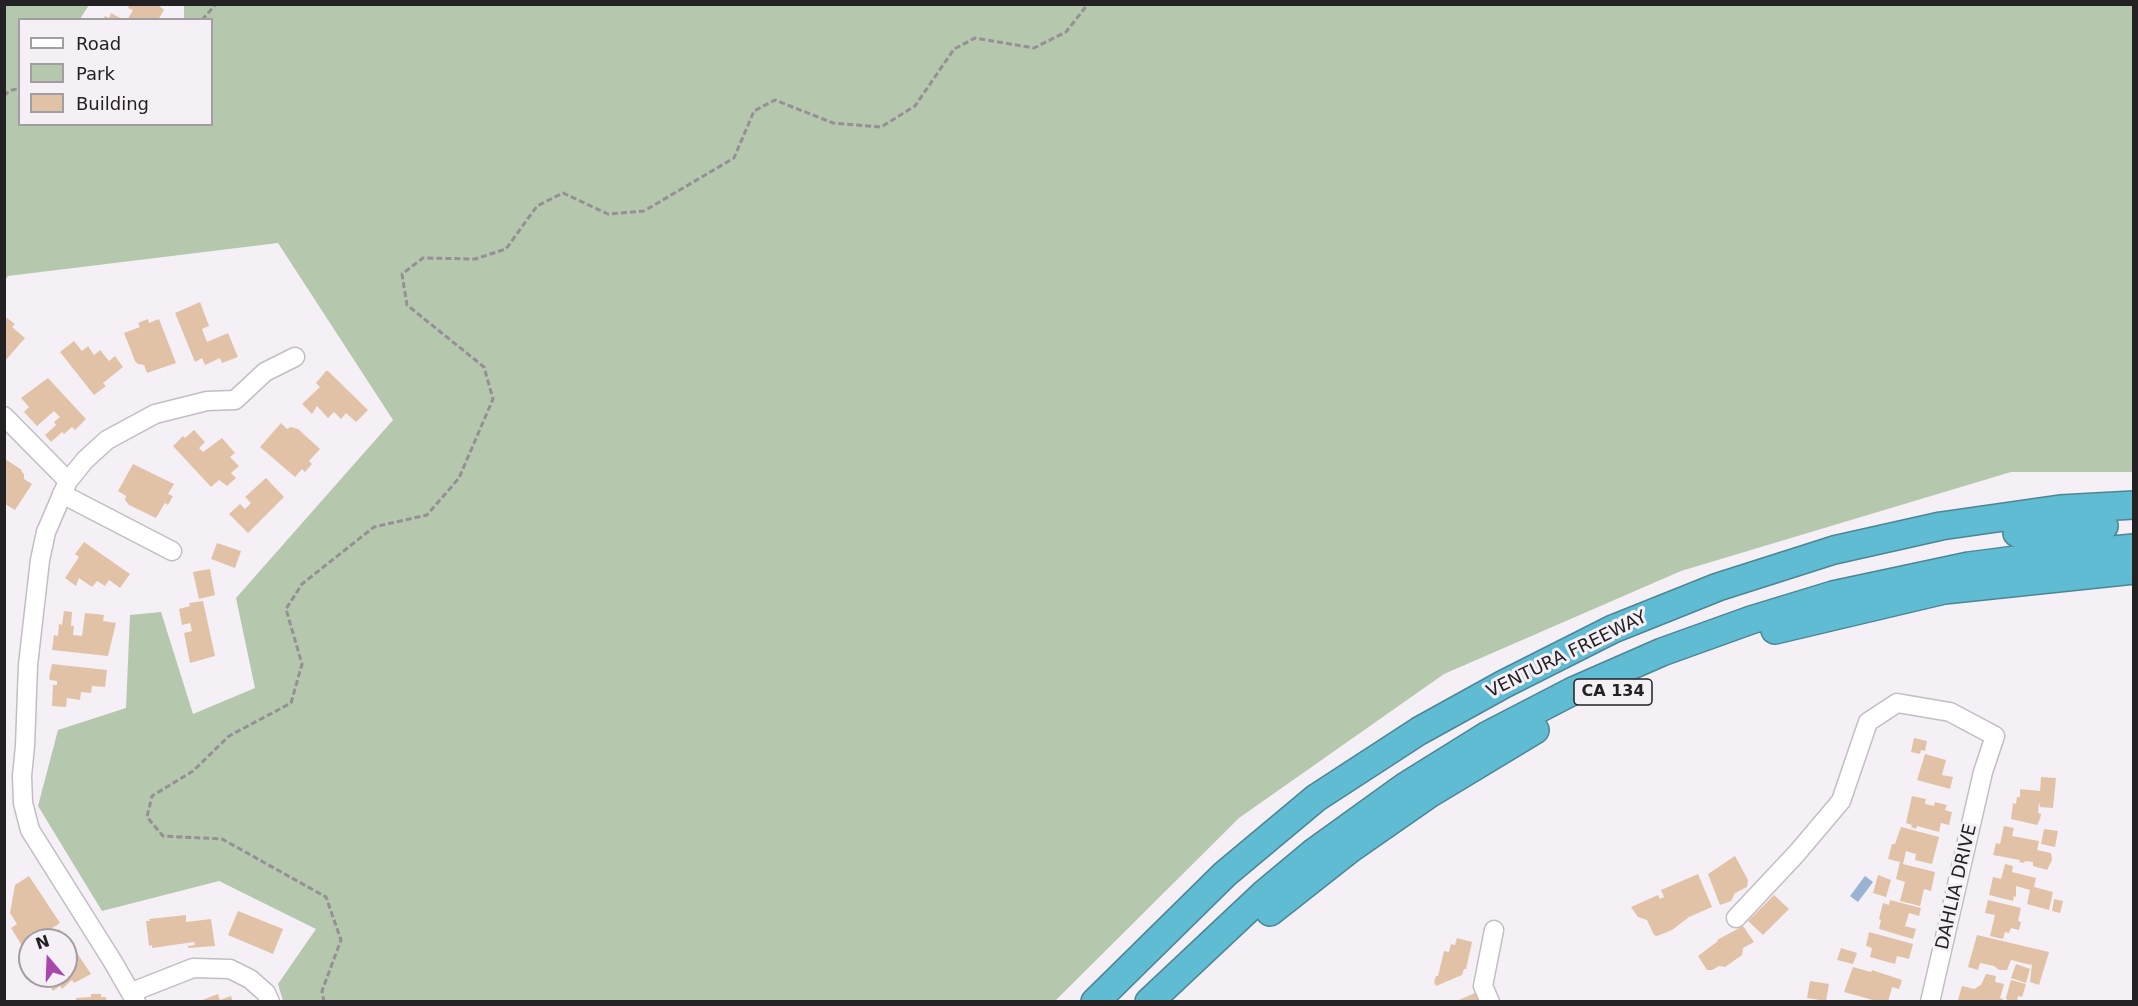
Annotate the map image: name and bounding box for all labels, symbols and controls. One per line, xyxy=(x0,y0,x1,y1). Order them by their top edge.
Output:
legend xyxy=(18,18,213,126)
text: Road xyxy=(76,33,121,54)
text: Park xyxy=(76,63,115,84)
text: Building xyxy=(76,93,149,114)
street label: VENTURA FREEWAY xyxy=(1483,607,1651,703)
road number: CA 134 xyxy=(1574,679,1652,705)
street label: DAHLIA DRIVE xyxy=(1932,822,1982,952)
north arrow xyxy=(18,928,78,988)
text: N xyxy=(33,931,52,954)

